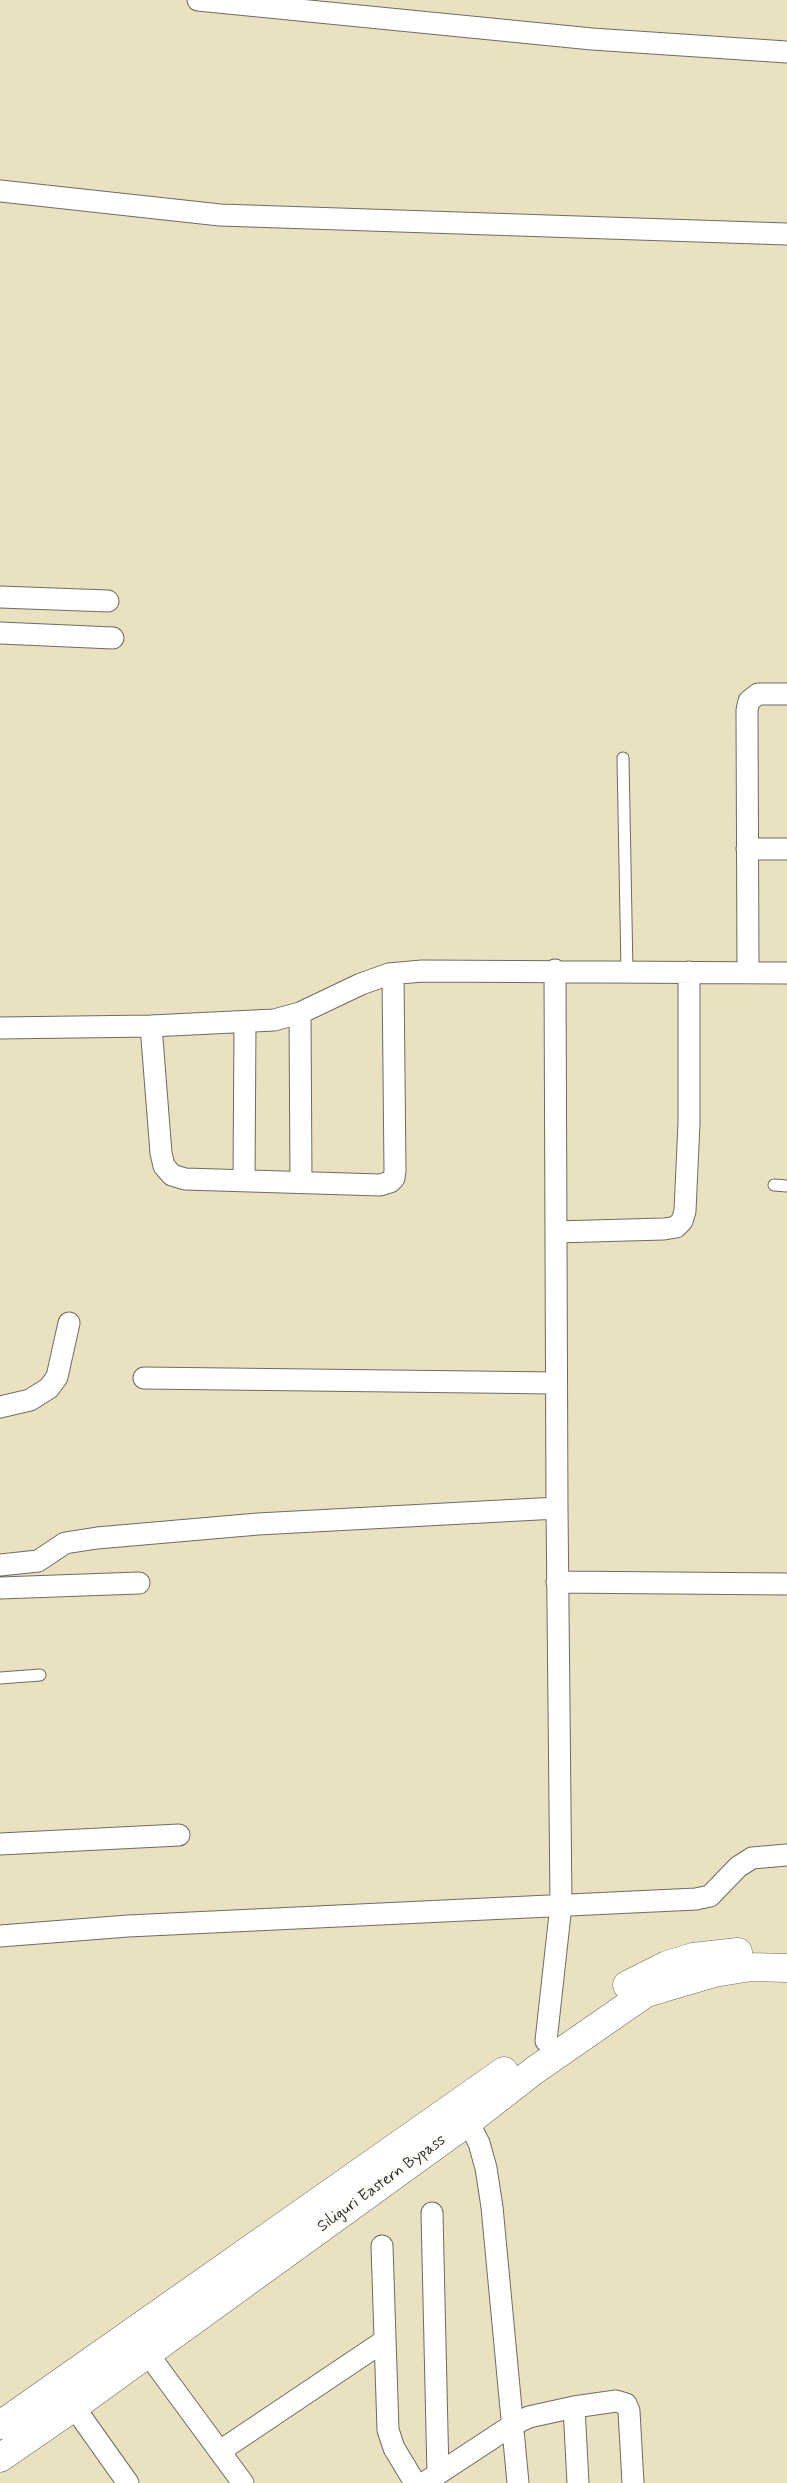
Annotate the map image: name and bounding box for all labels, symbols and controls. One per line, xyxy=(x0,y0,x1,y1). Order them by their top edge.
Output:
street label: Siliguri Eastern Bypass xyxy=(314,2131,450,2237)

